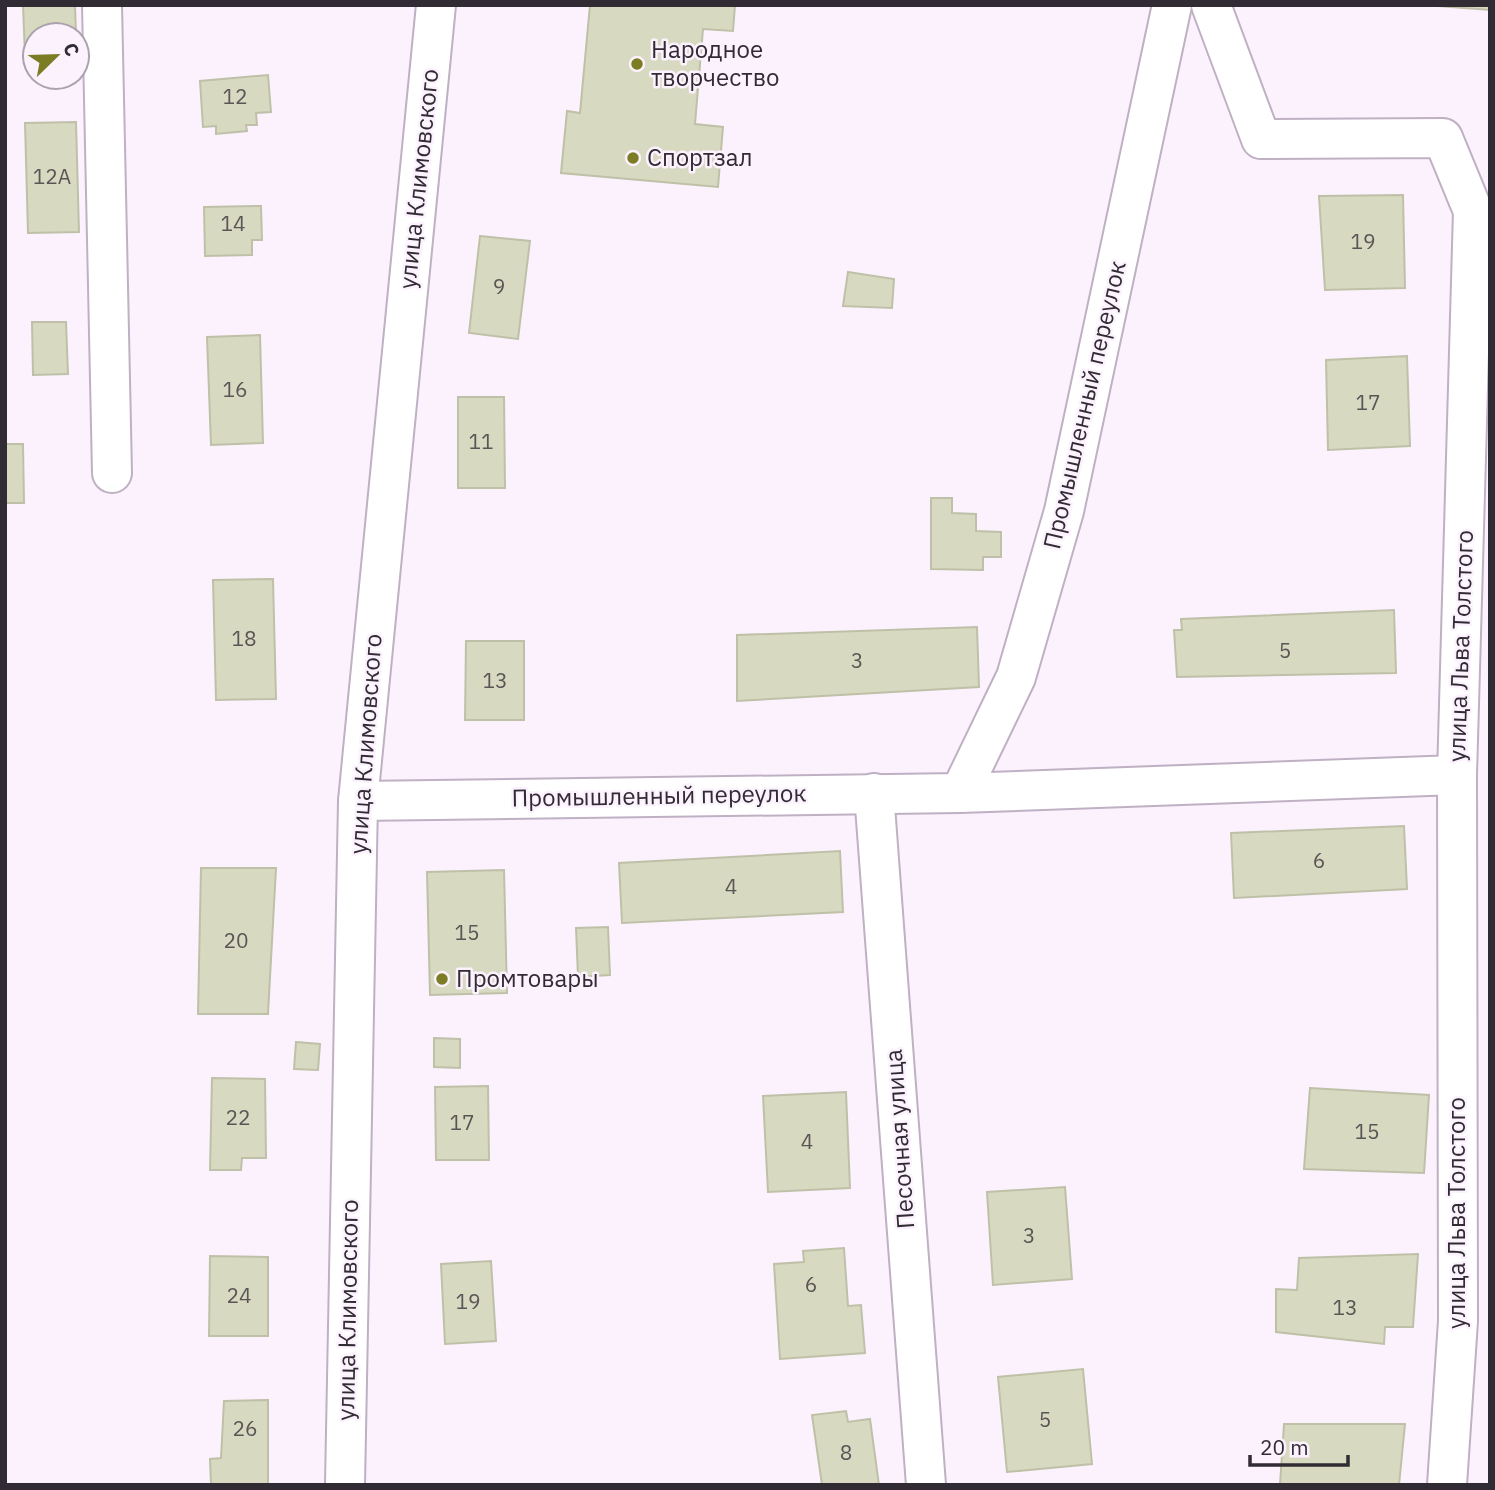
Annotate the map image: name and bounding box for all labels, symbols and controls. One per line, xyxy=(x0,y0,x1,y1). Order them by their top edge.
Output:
north arrow xyxy=(21,21,91,91)
place label: Народное творчество xyxy=(651,33,780,93)
text: С xyxy=(58,39,85,60)
marker: Народное творчество xyxy=(629,56,645,72)
street label: улица Климовского xyxy=(391,67,445,291)
house number: 12 xyxy=(222,82,248,110)
place label: Спортзал xyxy=(647,141,752,173)
marker: Спортзал xyxy=(625,150,641,166)
house number: 12А xyxy=(33,162,71,190)
house number: 14 xyxy=(220,209,246,237)
house number: 19 xyxy=(1350,227,1376,255)
street label: Промышленный переулок xyxy=(1035,257,1133,552)
house number: 9 xyxy=(493,272,505,300)
house number: 16 xyxy=(222,375,248,403)
house number: 17 xyxy=(1355,388,1381,416)
house number: 11 xyxy=(468,427,494,455)
street label: улица Льва Толстого xyxy=(1440,530,1480,762)
house number: 18 xyxy=(231,624,257,652)
street label: улица Климовского xyxy=(341,633,389,855)
house number: 5 xyxy=(1279,636,1291,664)
house number: 3 xyxy=(851,646,863,674)
house number: 13 xyxy=(482,666,508,694)
street label: Промышленный переулок xyxy=(511,776,807,814)
house number: 6 xyxy=(1313,846,1325,874)
house number: 4 xyxy=(725,872,737,900)
house number: 15 xyxy=(454,918,480,946)
house number: 20 xyxy=(223,926,249,954)
place label: Промтовары xyxy=(456,962,599,994)
marker: Промтовары xyxy=(434,971,450,987)
street label: Песочная улица xyxy=(877,1048,921,1230)
street label: улица Льва Толстого xyxy=(1440,1097,1472,1329)
house number: 22 xyxy=(225,1103,251,1131)
house number: 17 xyxy=(449,1108,475,1136)
house number: 15 xyxy=(1354,1117,1380,1145)
house number: 4 xyxy=(801,1127,813,1155)
street label: улица Климовского xyxy=(329,1199,365,1421)
house number: 3 xyxy=(1023,1221,1035,1249)
house number: 6 xyxy=(805,1270,817,1298)
house number: 24 xyxy=(226,1281,252,1309)
house number: 19 xyxy=(455,1287,481,1315)
house number: 13 xyxy=(1332,1293,1358,1321)
house number: 5 xyxy=(1039,1405,1051,1433)
house number: 26 xyxy=(232,1414,258,1442)
scale bar xyxy=(1250,1424,1348,1468)
text: 20 m xyxy=(1260,1433,1309,1461)
house number: 8 xyxy=(840,1438,852,1466)

